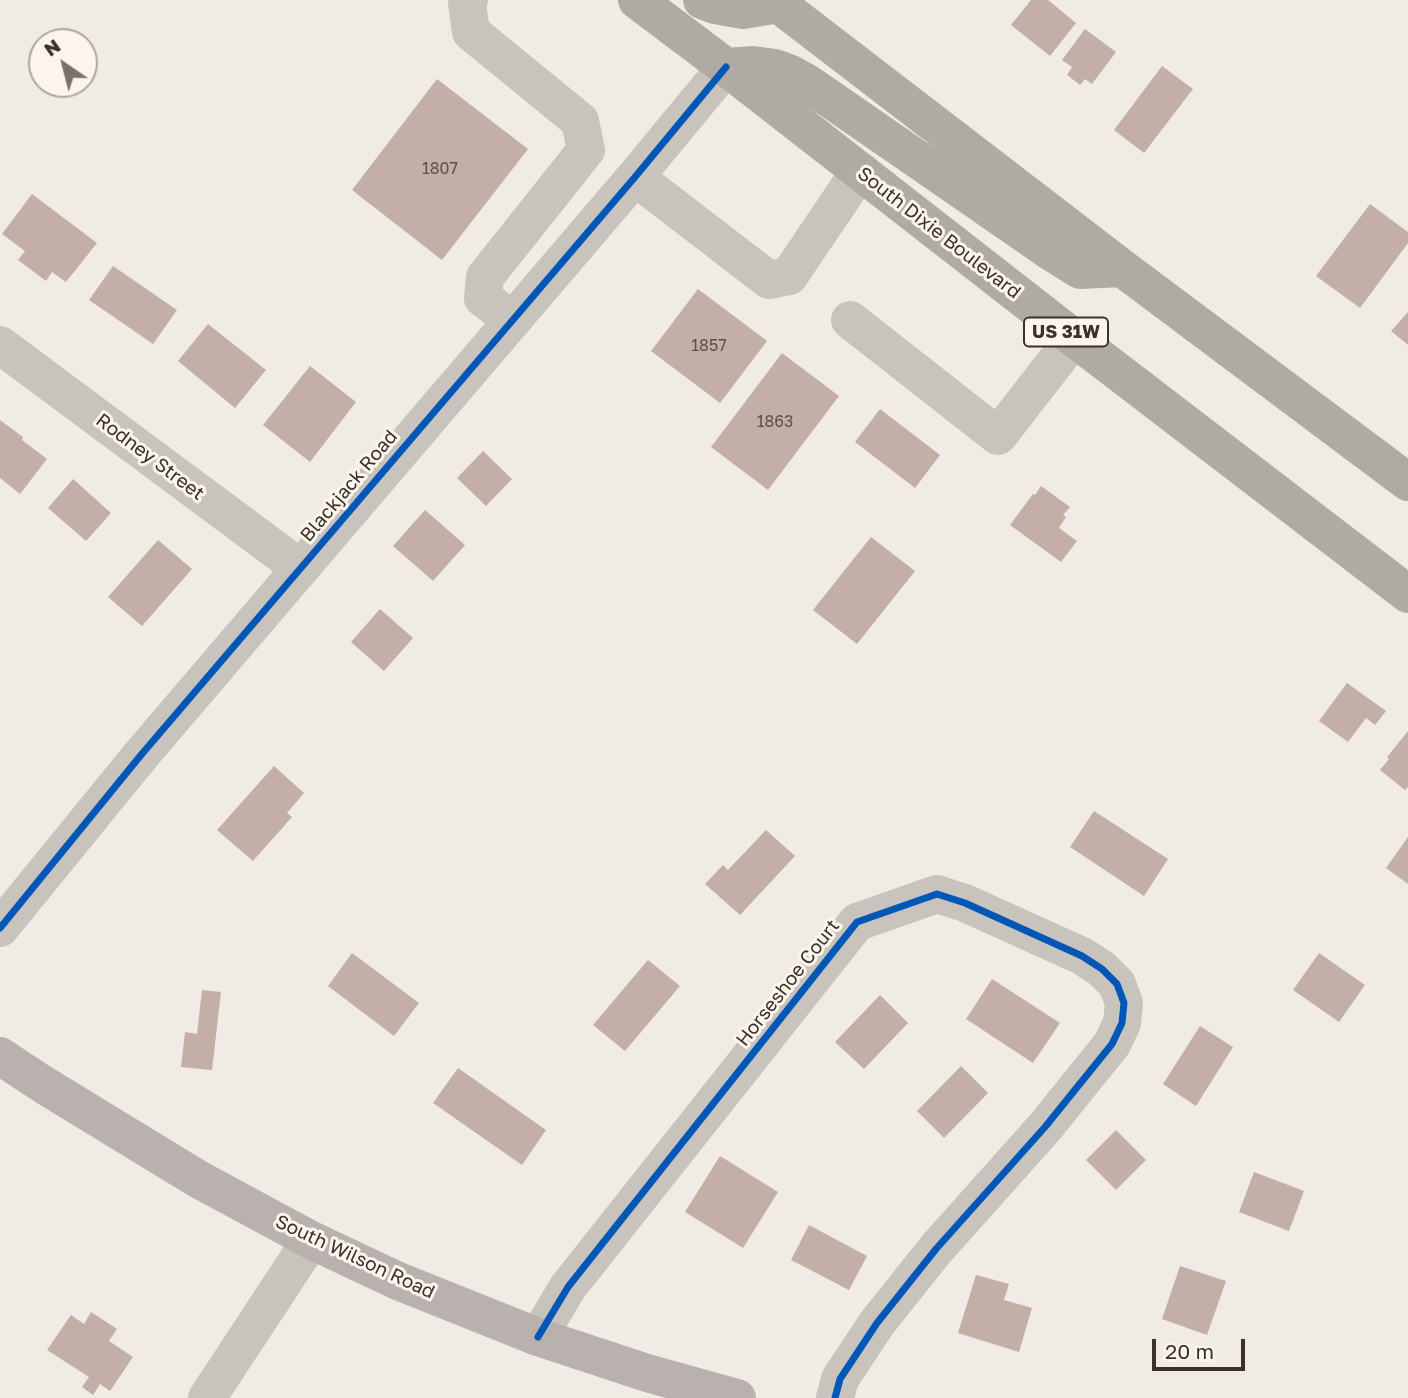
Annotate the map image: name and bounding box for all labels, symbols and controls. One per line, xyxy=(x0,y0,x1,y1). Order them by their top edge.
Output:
north arrow xyxy=(28,28,98,98)
text: N xyxy=(39,33,64,61)
house number: 1807 xyxy=(422,159,458,179)
street label: South Dixie Boulevard xyxy=(853,162,1025,304)
road number: US 31W xyxy=(1024,318,1108,346)
house number: 1857 xyxy=(691,336,727,356)
street label: Rodney Street xyxy=(91,409,209,505)
house number: 1863 xyxy=(757,412,793,432)
street label: Blackjack Road xyxy=(296,425,402,547)
street label: Horseshoe Court xyxy=(731,915,845,1051)
street label: South Wilson Road xyxy=(272,1210,438,1304)
scale bar xyxy=(1156,1324,1249,1368)
text: 20 m xyxy=(1165,1338,1214,1364)

